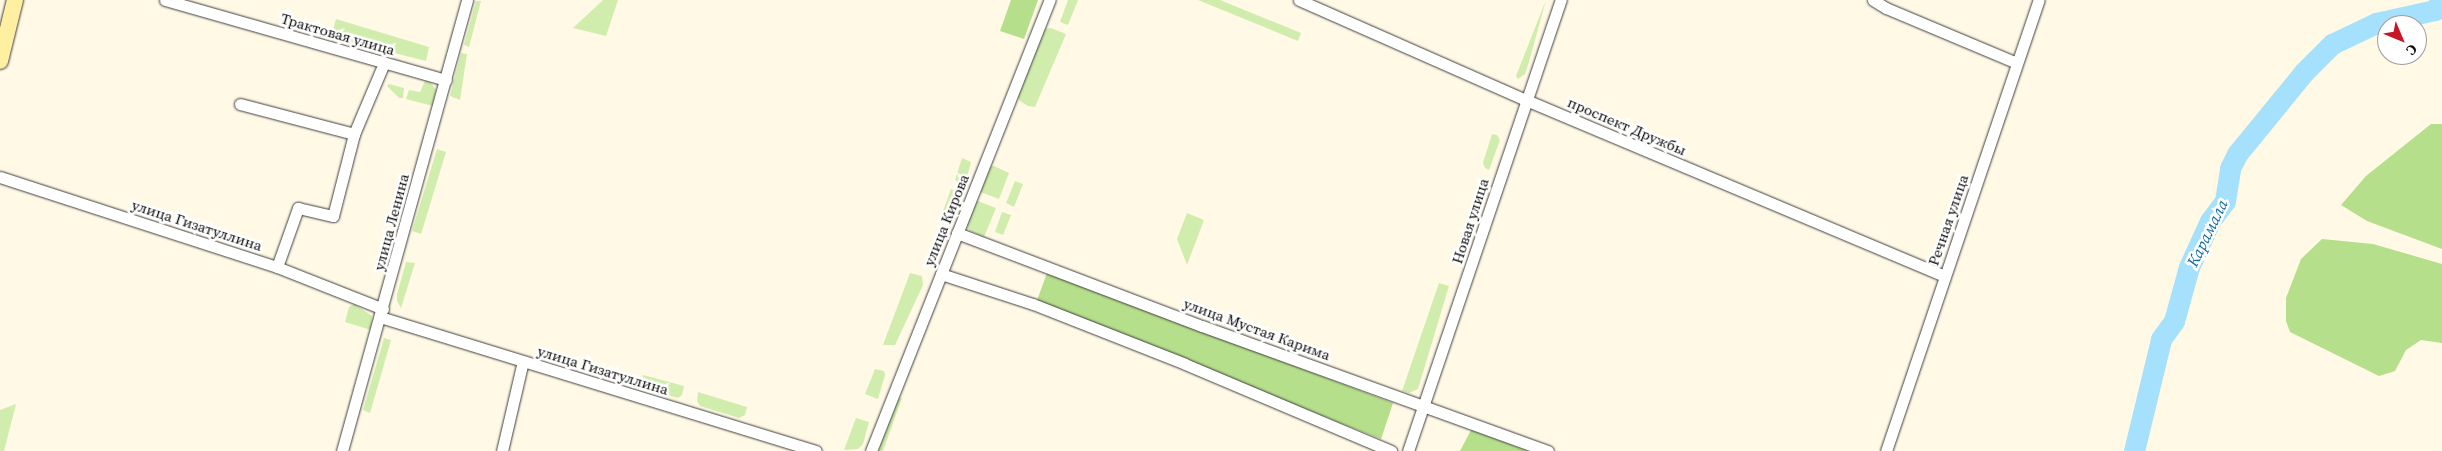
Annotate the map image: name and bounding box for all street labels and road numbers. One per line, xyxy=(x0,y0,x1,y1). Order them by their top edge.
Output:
street label: Трактовая улица xyxy=(279,9,397,59)
street label: проспект Дружбы xyxy=(1565,93,1689,159)
street label: улица Ленина xyxy=(369,171,413,273)
street label: улица Кирова xyxy=(919,171,973,269)
street label: Речная улица xyxy=(1924,172,1972,268)
street label: Новая улица xyxy=(1448,176,1492,266)
street label: улица Гизатуллина xyxy=(130,195,264,255)
street label: улица Мустая Карима xyxy=(1181,294,1333,364)
street label: улица Гизатуллина xyxy=(535,342,671,398)

